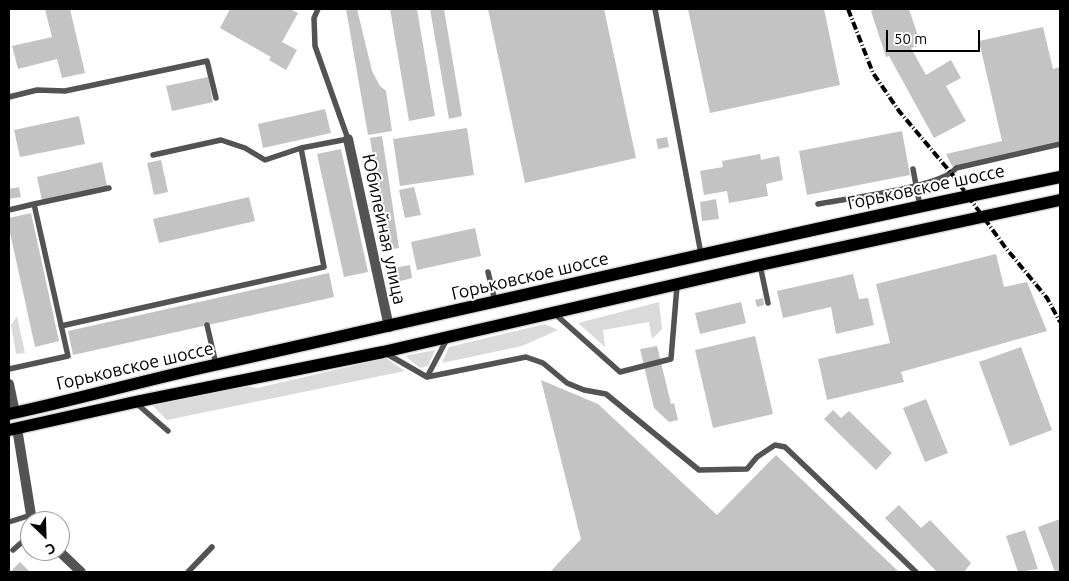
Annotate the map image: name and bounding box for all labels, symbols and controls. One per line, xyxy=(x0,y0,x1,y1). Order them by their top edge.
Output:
scale bar xyxy=(889,20,983,52)
text: 50 m xyxy=(894,30,927,47)
street label: Юбилейная улица xyxy=(357,152,411,306)
street label: Горьковское шоссе xyxy=(845,160,1007,214)
street label: Горьковское шоссе xyxy=(449,247,611,305)
street label: Горьковское шоссе xyxy=(54,337,216,395)
north arrow xyxy=(20,511,70,561)
text: С xyxy=(43,540,58,558)

